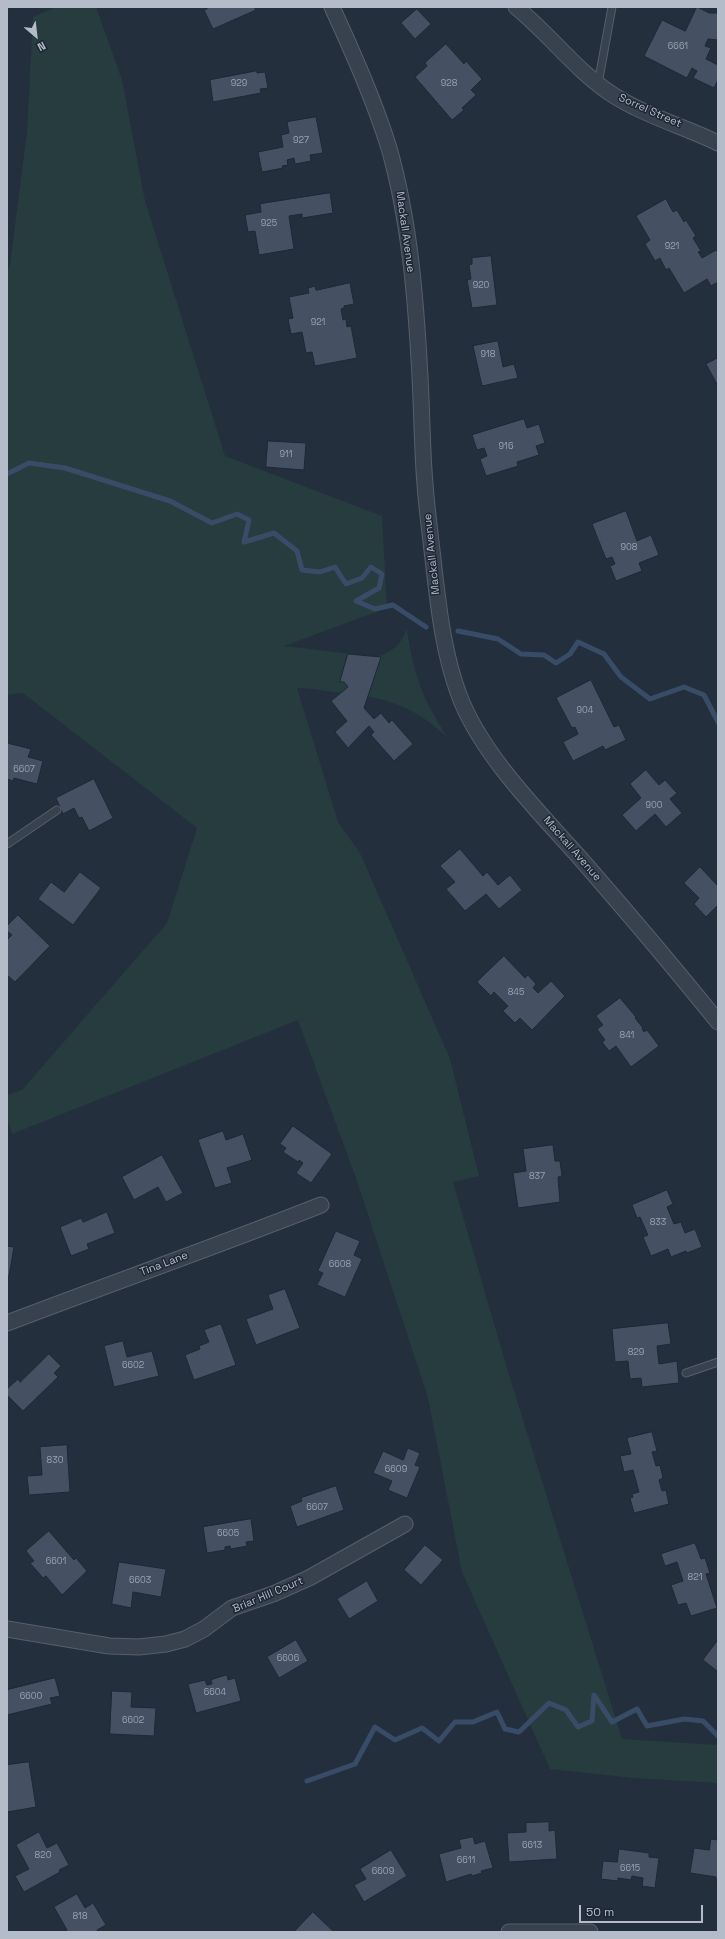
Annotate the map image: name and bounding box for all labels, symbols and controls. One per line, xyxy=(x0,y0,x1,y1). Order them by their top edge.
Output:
north arrow xyxy=(16,16,56,56)
text: N xyxy=(35,39,48,55)
house number: 6661 xyxy=(668,42,688,52)
house number: 929 xyxy=(231,79,247,89)
house number: 928 xyxy=(441,79,457,89)
street label: Sorrel Street xyxy=(617,91,683,131)
house number: 927 xyxy=(293,136,309,146)
street label: Mackall Avenue xyxy=(393,191,417,273)
house number: 925 xyxy=(261,219,277,229)
house number: 921 xyxy=(665,242,679,252)
house number: 920 xyxy=(473,281,489,291)
house number: 921 xyxy=(311,318,325,328)
house number: 918 xyxy=(481,350,495,360)
house number: 916 xyxy=(499,442,513,452)
house number: 911 xyxy=(279,450,293,460)
street label: Mackall Avenue xyxy=(421,513,443,595)
house number: 908 xyxy=(621,543,637,553)
house number: 904 xyxy=(577,706,593,716)
house number: 6607 xyxy=(13,765,35,775)
house number: 900 xyxy=(645,801,663,811)
street label: Mackall Avenue xyxy=(540,814,604,884)
house number: 845 xyxy=(508,988,524,998)
house number: 841 xyxy=(620,1031,634,1041)
house number: 837 xyxy=(529,1172,545,1182)
house number: 833 xyxy=(650,1218,666,1228)
street label: Tina Lane xyxy=(138,1249,190,1279)
house number: 6608 xyxy=(329,1260,351,1270)
house number: 829 xyxy=(628,1348,644,1358)
house number: 6602 xyxy=(122,1361,144,1371)
house number: 830 xyxy=(47,1456,63,1466)
house number: 6609 xyxy=(385,1465,407,1475)
house number: 6607 xyxy=(306,1503,328,1513)
house number: 6605 xyxy=(217,1529,239,1539)
house number: 6601 xyxy=(46,1557,66,1567)
house number: 821 xyxy=(688,1573,702,1583)
street label: Briar Hill Court xyxy=(231,1574,305,1616)
house number: 6603 xyxy=(129,1576,151,1586)
house number: 6606 xyxy=(277,1654,299,1664)
house number: 6604 xyxy=(204,1688,226,1698)
house number: 6600 xyxy=(20,1692,42,1702)
house number: 6602 xyxy=(122,1716,144,1726)
house number: 6613 xyxy=(522,1841,542,1851)
house number: 820 xyxy=(35,1851,51,1861)
house number: 6611 xyxy=(457,1856,475,1866)
house number: 6615 xyxy=(620,1864,640,1874)
house number: 6609 xyxy=(372,1867,394,1877)
scale bar xyxy=(581,1897,705,1923)
text: 50 m xyxy=(586,1904,614,1920)
house number: 818 xyxy=(73,1912,87,1922)

